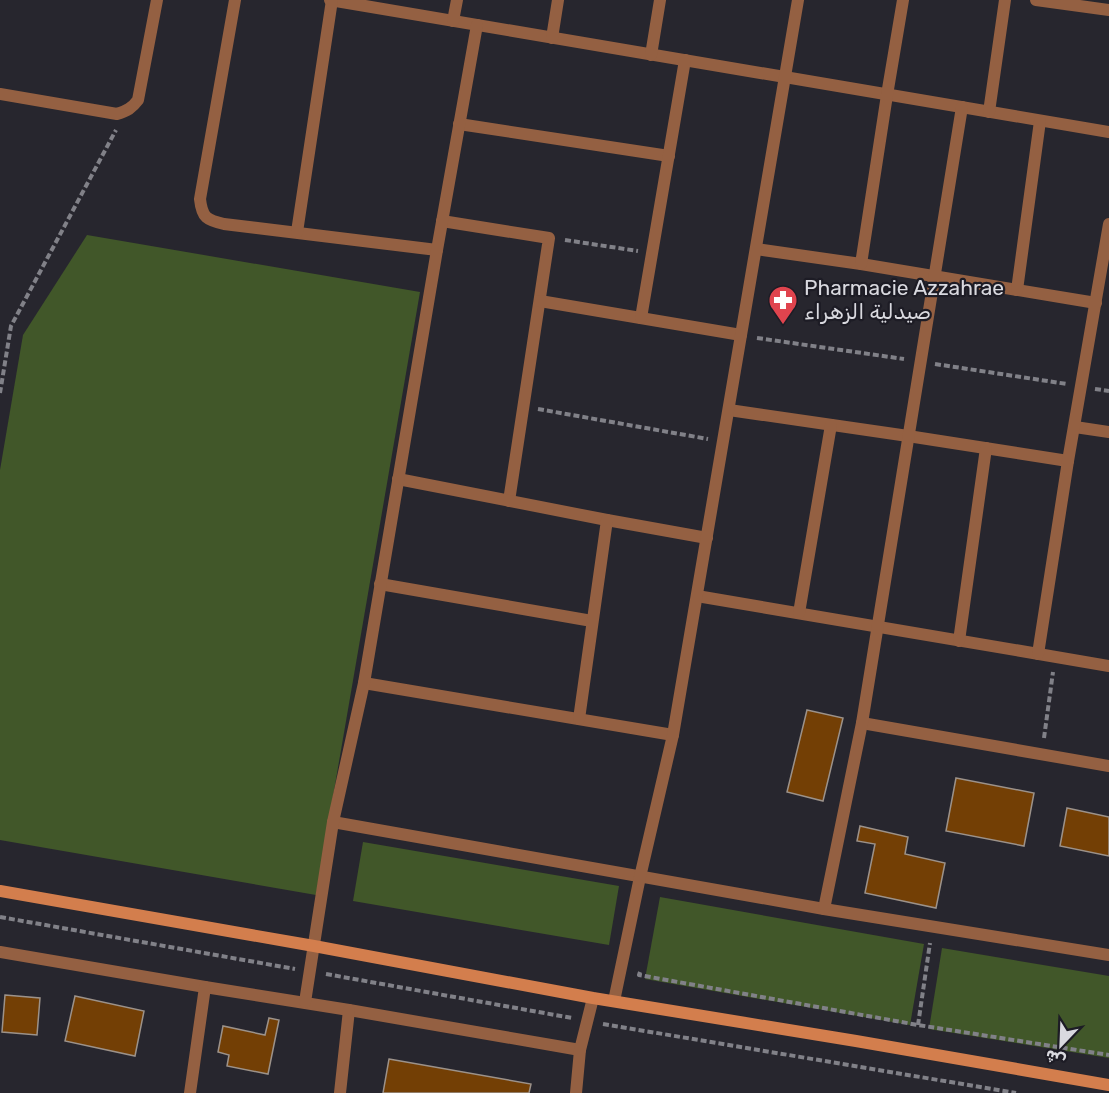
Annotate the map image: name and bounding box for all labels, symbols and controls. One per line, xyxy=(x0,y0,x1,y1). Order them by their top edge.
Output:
place label: Pharmacie Azzahrae صيدلية الزهراء xyxy=(804,275,1004,324)
pharmacy icon: Pharmacie Azzahrae صيدلية الزهراء xyxy=(767,284,799,326)
north arrow xyxy=(1031,1015,1091,1075)
text: ش xyxy=(1042,1046,1068,1071)

